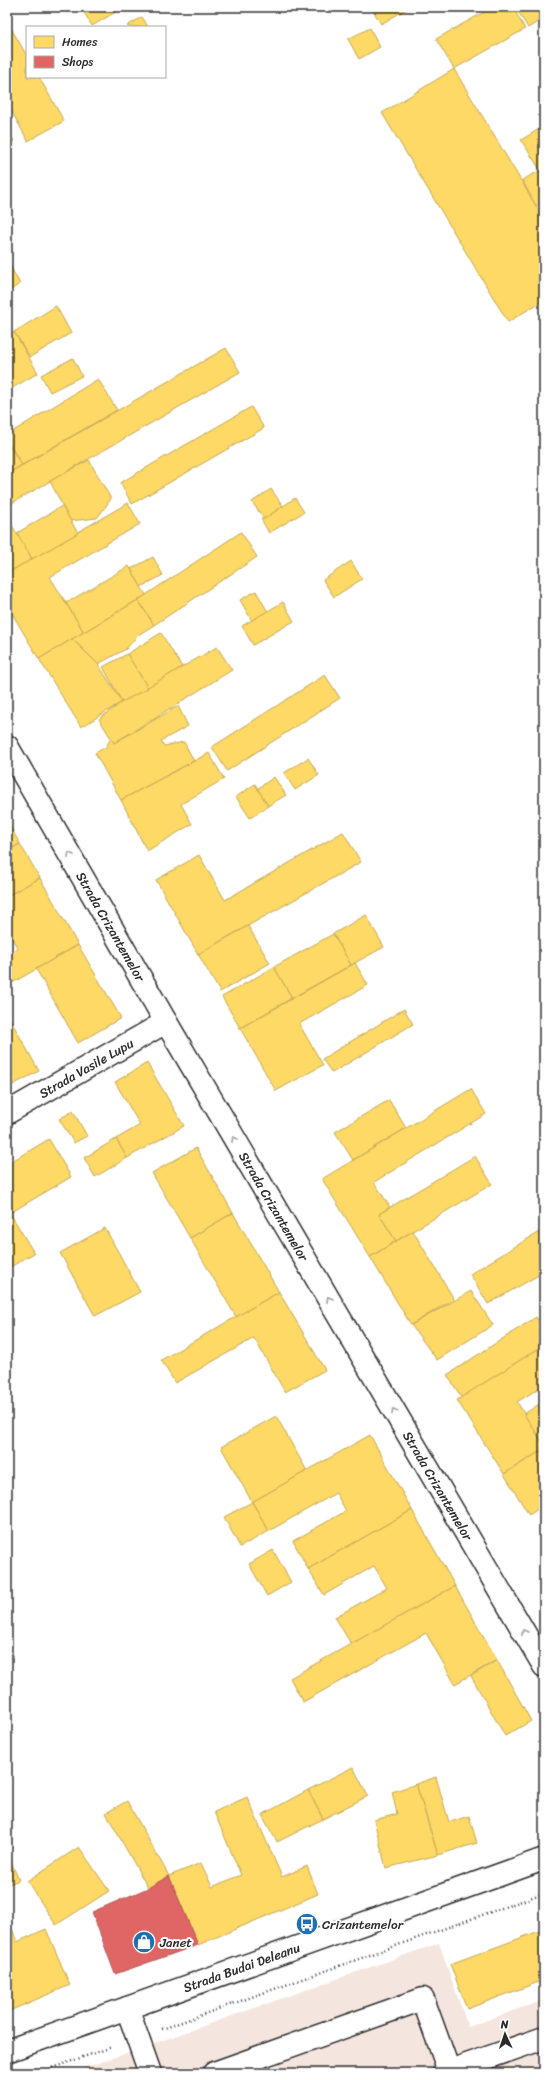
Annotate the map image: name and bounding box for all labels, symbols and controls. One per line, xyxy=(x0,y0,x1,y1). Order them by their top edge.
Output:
legend xyxy=(26,26,166,78)
text: Homes xyxy=(62,31,98,53)
text: Shops xyxy=(62,51,93,73)
one-way arrow xyxy=(67,852,74,859)
street label: Strada Crizantemelor xyxy=(70,867,152,986)
street label: Strada Vasile Lupu xyxy=(34,1032,138,1105)
one-way arrow xyxy=(232,1136,239,1143)
street label: Strada Crizantemelor xyxy=(232,1147,315,1266)
one-way arrow xyxy=(326,1296,333,1303)
one-way arrow xyxy=(392,1408,399,1415)
street label: Strada Crizantemelor xyxy=(396,1427,479,1545)
one-way arrow xyxy=(522,1629,529,1636)
bus stop icon: Crizantemelor xyxy=(294,1911,320,1937)
place label: Crizantemelor xyxy=(322,1913,404,1936)
shop icon: Janet xyxy=(131,1929,157,1955)
place label: Janet xyxy=(159,1931,192,1954)
street label: Strada Budai Deleanu xyxy=(180,1936,303,1999)
north arrow xyxy=(485,2014,525,2054)
text: N xyxy=(499,2015,509,2034)

